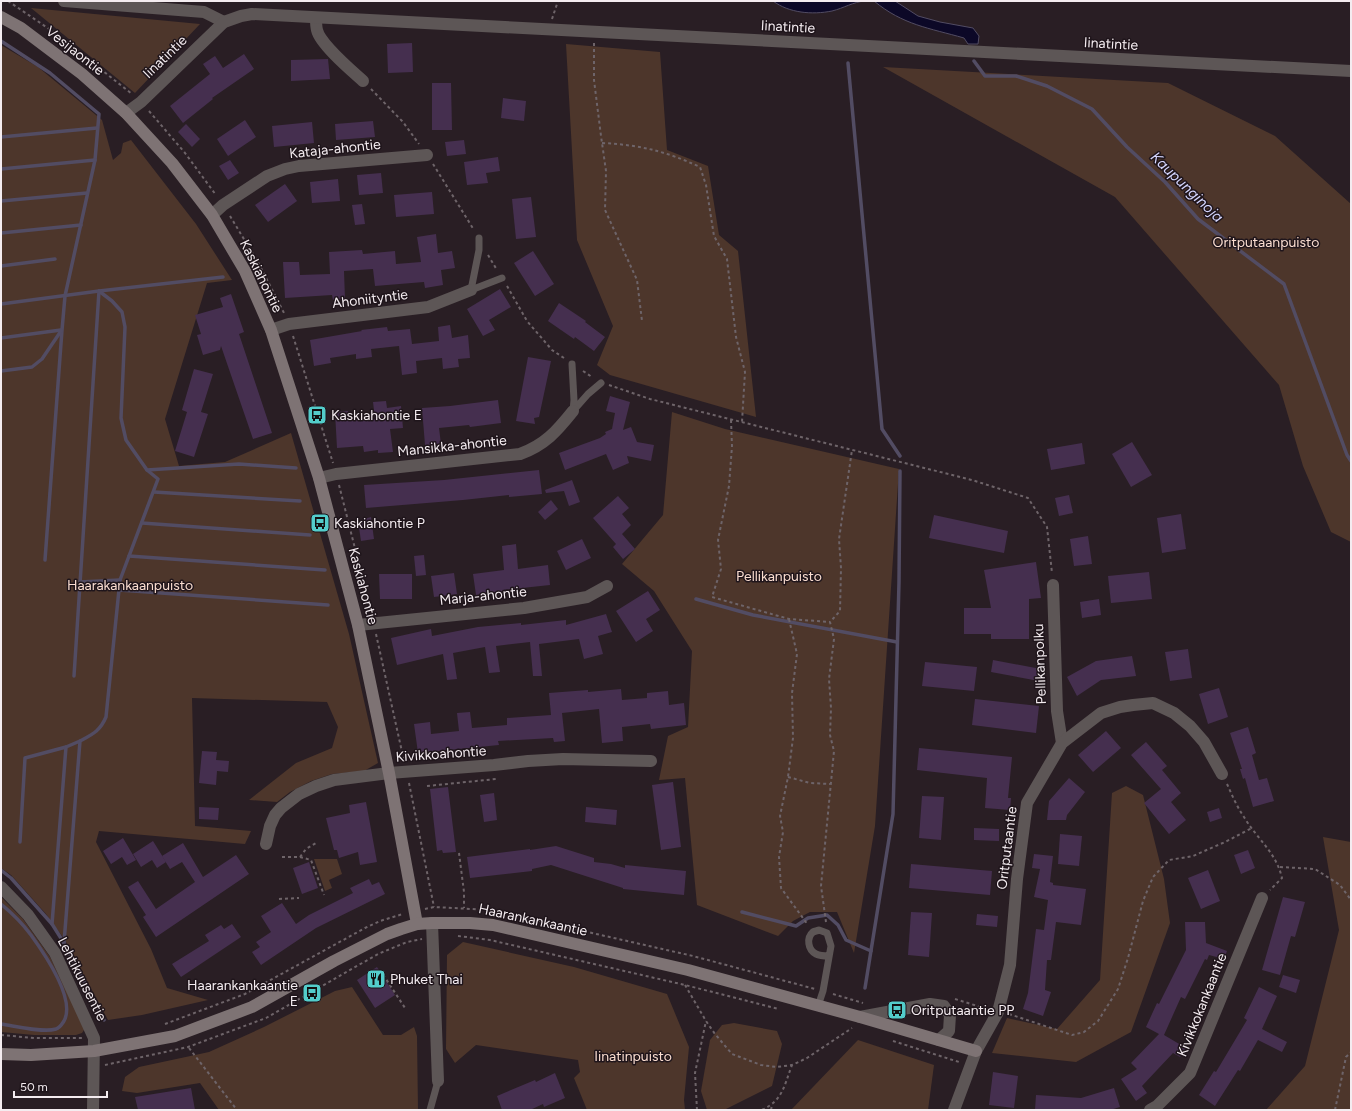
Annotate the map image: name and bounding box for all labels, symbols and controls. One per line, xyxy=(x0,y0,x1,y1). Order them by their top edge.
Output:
street label: Iinatintie xyxy=(760,17,816,37)
street label: Vesijaontie xyxy=(42,23,108,79)
street label: Iinatintie xyxy=(139,32,191,82)
street label: Iinatintie xyxy=(1083,34,1139,54)
street label: Kataja-ahontie xyxy=(288,136,382,162)
water label: Kaupunginoja xyxy=(1147,148,1227,226)
park label: Oritputaanpuisto xyxy=(1213,234,1319,251)
street label: Kaskiahontie xyxy=(236,237,286,316)
street label: Ahoniityntie xyxy=(331,286,409,312)
bus stop icon: Kaskiahontie E xyxy=(306,404,328,426)
place label: Kaskiahontie E xyxy=(331,407,422,424)
street label: Mansikka-ahontie xyxy=(396,432,508,460)
bus stop icon: Kaskiahontie P xyxy=(309,512,331,534)
place label: Kaskiahontie P xyxy=(334,515,425,532)
street label: Kaskiahontie xyxy=(345,546,382,627)
park label: Pellikanpuisto xyxy=(736,568,822,585)
park label: Haarakankaanpuisto xyxy=(67,577,193,594)
street label: Marja-ahontie xyxy=(439,583,528,609)
street label: Pellikanpolku xyxy=(1030,623,1050,705)
street label: Kivikkoahontie xyxy=(395,742,487,766)
street label: Oritputaantie xyxy=(993,805,1021,891)
street label: Haarankankaantie xyxy=(477,900,589,940)
street label: Lehtikuusentie xyxy=(54,934,111,1024)
street label: Kivikkokankaantie xyxy=(1173,950,1231,1059)
restaurant icon: Phuket Thai xyxy=(365,968,387,990)
place label: Phuket Thai xyxy=(390,971,463,988)
place label: Haarankankaantie E xyxy=(187,977,298,1010)
bus stop icon: Haarankankaantie E xyxy=(301,982,323,1004)
bus stop icon: Oritputaantie PP xyxy=(886,999,908,1021)
place label: Oritputaantie PP xyxy=(911,1002,1014,1019)
park label: Iinatinpuisto xyxy=(594,1048,672,1065)
scale bar xyxy=(14,1073,107,1099)
text: 50 m xyxy=(20,1080,48,1094)

